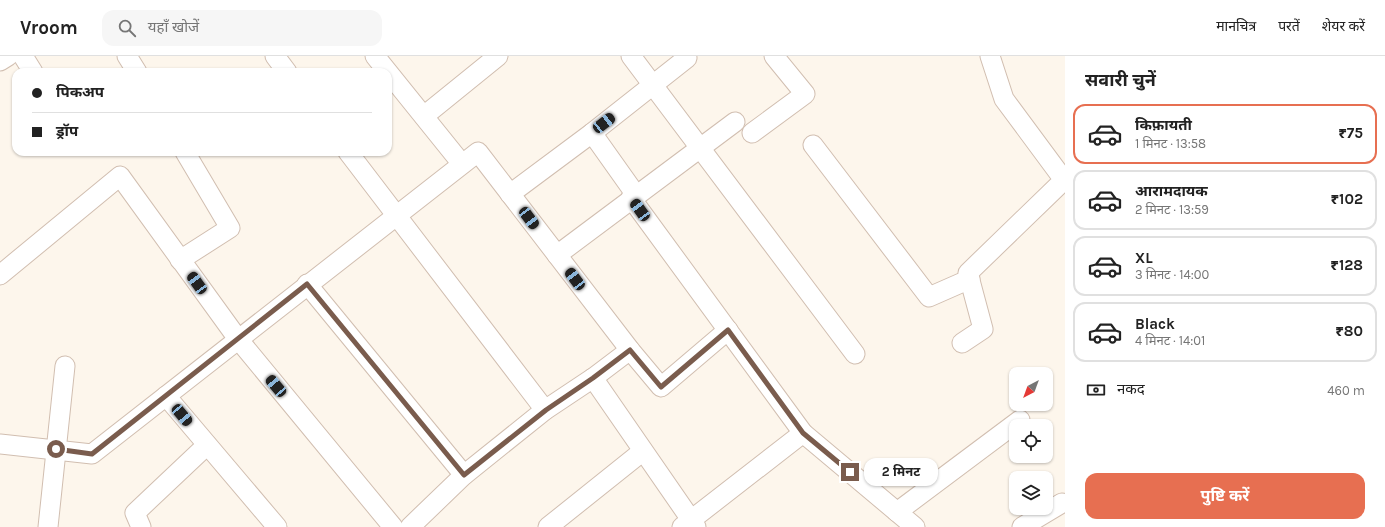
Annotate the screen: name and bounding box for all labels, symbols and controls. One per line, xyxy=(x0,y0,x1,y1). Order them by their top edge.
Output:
search box xyxy=(102,10,382,46)
text: Vroom xyxy=(20,17,78,39)
icon: search xyxy=(116,17,138,39)
text: यहाँ खोजें xyxy=(148,18,199,36)
text: मानचित्र xyxy=(1216,18,1256,35)
text: परतें xyxy=(1278,18,1300,35)
text: शेयर करें xyxy=(1322,18,1365,35)
text: सवारी चुनें xyxy=(1085,69,1156,91)
text: पिकअप xyxy=(56,83,104,101)
car xyxy=(591,111,617,135)
icon: car xyxy=(1087,116,1123,152)
text: किफ़ायती xyxy=(1135,116,1192,134)
text: ड्रॉप xyxy=(56,122,78,140)
text: ₹75 xyxy=(1338,124,1363,142)
text: 1 मिनट · 13:58 xyxy=(1135,136,1206,151)
icon: car xyxy=(1087,182,1123,218)
text: आरामदायक xyxy=(1135,182,1208,200)
text: ₹102 xyxy=(1331,190,1363,208)
car xyxy=(628,197,652,223)
text: 2 मिनट · 13:59 xyxy=(1135,202,1209,217)
car xyxy=(517,205,541,231)
icon: car xyxy=(1087,248,1123,284)
text: XL xyxy=(1135,249,1153,267)
text: ₹128 xyxy=(1330,256,1363,274)
car xyxy=(563,266,587,292)
text: 3 मिनट · 14:00 xyxy=(1135,267,1209,282)
car xyxy=(185,270,209,296)
icon: car xyxy=(1087,314,1123,350)
text: Black xyxy=(1135,315,1175,333)
text: ₹80 xyxy=(1335,322,1363,340)
text: 4 मिनट · 14:01 xyxy=(1135,333,1205,348)
north arrow xyxy=(1009,367,1053,411)
map controls xyxy=(1009,367,1053,515)
car xyxy=(264,373,288,399)
icon: cash xyxy=(1085,379,1107,401)
text: नकद xyxy=(1117,380,1145,398)
text: 460 m xyxy=(1327,383,1365,398)
car xyxy=(170,402,194,428)
button: locate xyxy=(1009,419,1053,463)
route start xyxy=(47,440,65,458)
callout: 2 मिनट xyxy=(864,458,938,486)
route end xyxy=(841,463,859,481)
text: 2 मिनट xyxy=(882,464,920,479)
button: layers xyxy=(1009,471,1053,515)
button: पुष्टि करें xyxy=(1085,473,1365,519)

